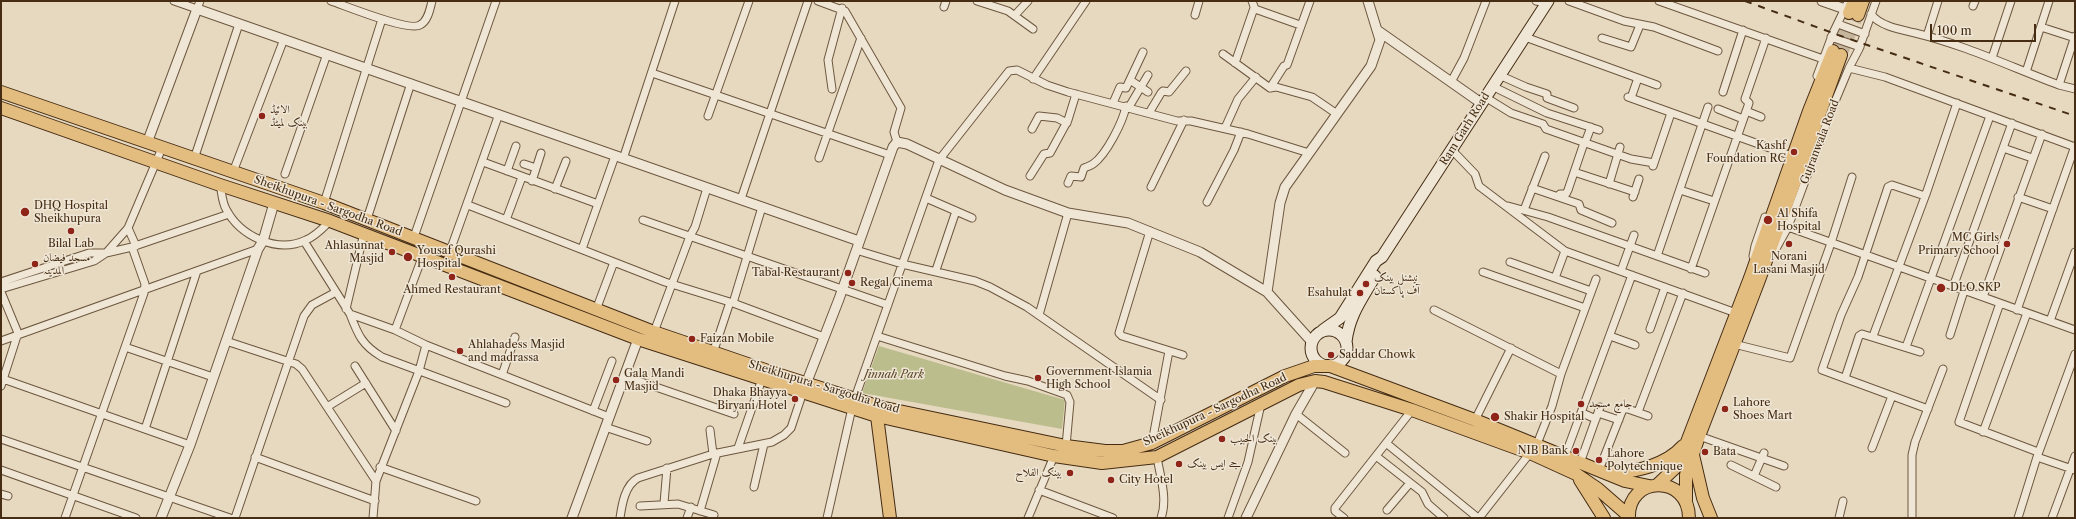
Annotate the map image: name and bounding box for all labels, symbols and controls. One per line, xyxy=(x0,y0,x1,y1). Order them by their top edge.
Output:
scale bar xyxy=(1932,16,2038,42)
text: 100 m xyxy=(1937,23,1972,38)
street label: Ram Garh Road xyxy=(1437,90,1493,168)
street label: Gujranwala Road xyxy=(1798,98,1842,186)
place label: الائیڈ بینک لمیٹڈ xyxy=(270,103,308,129)
marker: الائیڈ بینک لمیٹڈ xyxy=(257,111,267,121)
place label: Kashf Foundation RC xyxy=(1706,139,1786,165)
marker: Kashf Foundation RC xyxy=(1789,147,1799,157)
street label: Sheikhupura - Sargodha Road xyxy=(252,173,404,239)
place label: DHQ Hospital Sheikhupura xyxy=(34,199,108,225)
marker: DHQ Hospital Sheikhupura xyxy=(19,206,31,218)
place label: Al Shifa Hospital xyxy=(1777,207,1821,233)
marker: Al Shifa Hospital xyxy=(1762,214,1774,226)
marker: Bilal Lab xyxy=(66,226,76,236)
place label: MC Girls Primary School xyxy=(1918,231,1999,257)
place label: Bilal Lab xyxy=(48,237,94,251)
place label: Ahlasunnat Masjid xyxy=(325,239,384,265)
marker: Norani Lasani Masjid xyxy=(1784,239,1794,249)
marker: MC Girls Primary School xyxy=(2002,239,2012,249)
place label: Yousaf Qurashi Hospital xyxy=(417,244,496,270)
marker: Ahlasunnat Masjid xyxy=(387,247,397,257)
place label: Norani Lasani Masjid xyxy=(1753,250,1825,276)
place label: مسجد فیضان المدینہ xyxy=(43,251,90,277)
marker: Yousaf Qurashi Hospital xyxy=(402,251,414,263)
marker: مسجد فیضان المدینہ xyxy=(30,259,40,269)
place label: Tabal Restaurant xyxy=(752,266,840,280)
marker: Tabal Restaurant xyxy=(843,268,853,278)
place label: نیشنل بینک آف پاکستان xyxy=(1374,271,1420,297)
marker: Ahmed Restaurant xyxy=(447,272,457,282)
place label: Regal Cinema xyxy=(860,276,933,290)
marker: Regal Cinema xyxy=(847,278,857,288)
marker: نیشنل بینک آف پاکستان xyxy=(1361,279,1371,289)
place label: DLO SKP xyxy=(1950,281,2000,295)
marker: DLO SKP xyxy=(1935,282,1947,294)
place label: Ahmed Restaurant xyxy=(403,283,501,297)
place label: Esahulat xyxy=(1307,286,1352,300)
marker: Esahulat xyxy=(1355,288,1365,298)
place label: Faizan Mobile xyxy=(700,332,774,346)
marker: Faizan Mobile xyxy=(687,334,697,344)
place label: Ahlahadess Masjid and madrassa xyxy=(468,338,565,364)
marker: Ahlahadess Masjid and madrassa xyxy=(455,346,465,356)
place label: Saddar Chowk xyxy=(1339,348,1415,362)
marker: Saddar Chowk xyxy=(1326,350,1336,360)
street label: Sheikhupura - Sargodha Road xyxy=(747,358,901,416)
place label: Government Islamia High School xyxy=(1046,365,1152,391)
place label: Gala Mandi Masjid xyxy=(624,367,684,393)
park label: Jinnah Park xyxy=(864,368,924,382)
street label: Sheikhupura - Sargodha Road xyxy=(1141,371,1289,449)
marker: Government Islamia High School xyxy=(1033,373,1043,383)
marker: Gala Mandi Masjid xyxy=(611,375,621,385)
place label: Dhaka Bhayya Biryani Hotel xyxy=(713,386,787,412)
marker: Dhaka Bhayya Biryani Hotel xyxy=(790,394,800,404)
place label: Lahore Shoes Mart xyxy=(1733,396,1792,422)
place label: جامع مسجد xyxy=(1589,397,1632,411)
marker: جامع مسجد xyxy=(1576,399,1586,409)
marker: Lahore Shoes Mart xyxy=(1720,404,1730,414)
place label: Shakir Hospital xyxy=(1504,410,1584,424)
marker: Shakir Hospital xyxy=(1489,411,1501,423)
place label: بينک الحبيب xyxy=(1230,432,1278,446)
marker: بينک الحبيب xyxy=(1217,434,1227,444)
place label: NIB Bank xyxy=(1517,444,1568,458)
place label: Bata xyxy=(1713,445,1736,459)
marker: NIB Bank xyxy=(1571,446,1581,456)
place label: Lahore Polytechnique xyxy=(1607,447,1683,473)
marker: Bata xyxy=(1700,447,1710,457)
marker: Lahore Polytechnique xyxy=(1594,455,1604,465)
place label: جے ایس بینک xyxy=(1187,457,1241,471)
marker: جے ایس بینک xyxy=(1174,459,1184,469)
place label: بینک الفلاح xyxy=(1015,466,1062,480)
marker: بینک الفلاح xyxy=(1065,468,1075,478)
place label: City Hotel xyxy=(1119,473,1173,487)
marker: City Hotel xyxy=(1106,475,1116,485)

